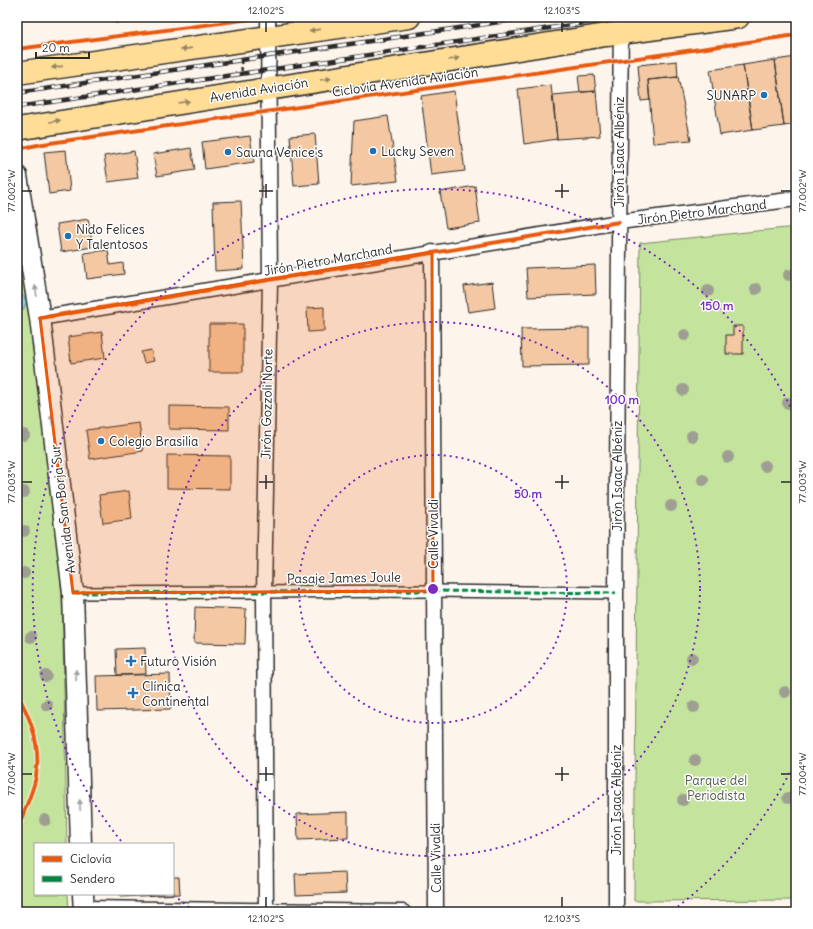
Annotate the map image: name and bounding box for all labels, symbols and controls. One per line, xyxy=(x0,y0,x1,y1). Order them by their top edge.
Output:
text: 12.102°S xyxy=(248,4,284,17)
text: 12.103°S xyxy=(544,4,581,17)
one-way arrow xyxy=(308,27,321,33)
scale bar xyxy=(36,34,89,60)
text: 20 m xyxy=(42,40,70,55)
one-way arrow xyxy=(180,46,192,52)
one-way arrow xyxy=(448,56,461,62)
street label: Ciclovía Avenida Aviación xyxy=(331,63,480,101)
one-way arrow xyxy=(51,64,63,70)
street label: Avenida Aviación xyxy=(209,74,310,106)
one-way arrow xyxy=(320,76,332,82)
place label: SUNARP xyxy=(706,87,756,104)
marker: SUNARP xyxy=(759,90,769,100)
street label: Jirón Isaac Albéniz xyxy=(611,97,628,207)
one-way arrow xyxy=(178,99,190,105)
one-way arrow xyxy=(49,118,61,124)
place label: Lucky Seven xyxy=(381,143,455,160)
place label: Sauna Venice's xyxy=(236,144,323,161)
marker: Lucky Seven xyxy=(368,146,378,156)
marker: Sauna Venice's xyxy=(223,147,233,157)
text: 77.002°W xyxy=(5,170,18,212)
text: 77.002°W xyxy=(796,170,809,212)
street label: Jirón Pietro Marchand xyxy=(636,196,768,228)
place label: Nido Felices Y Talentosos xyxy=(76,221,148,253)
marker: Nido Felices Y Talentosos xyxy=(63,231,73,241)
street label: Jirón Pietro Marchand xyxy=(262,240,394,280)
one-way arrow xyxy=(32,285,38,298)
text: 150 m xyxy=(701,298,734,313)
street label: Jirón Gozzoli Norte xyxy=(258,349,276,459)
text: 100 m xyxy=(605,392,639,407)
one-way arrow xyxy=(49,414,55,426)
street label: Jirón Isaac Albéniz xyxy=(609,421,626,531)
place label: Colegio Brasilia xyxy=(109,433,198,450)
marker: Colegio Brasilia xyxy=(96,436,106,446)
street label: Avenida San Borja Sur xyxy=(47,443,79,575)
text: 77.003°W xyxy=(5,460,18,504)
text: 77.003°W xyxy=(796,460,809,504)
text: 50 m xyxy=(514,486,543,501)
street label: Calle Vivaldi xyxy=(425,499,442,569)
street label: Pasaje James Joule xyxy=(287,569,401,587)
centre of rings xyxy=(426,582,440,596)
place label: Futuro Visión xyxy=(140,653,217,670)
marker: Futuro Visión xyxy=(125,655,137,667)
one-way arrow xyxy=(73,668,79,681)
place label: Clínica Continental xyxy=(142,678,209,710)
marker: Clínica Continental xyxy=(127,687,139,699)
street label: Jirón Isaac Albéniz xyxy=(608,745,625,855)
text: 77.004°W xyxy=(5,752,18,796)
text: 77.004°W xyxy=(796,752,809,796)
park label: Parque del Periodista xyxy=(685,772,747,804)
one-way arrow xyxy=(77,798,83,811)
street label: Calle Vivaldi xyxy=(427,823,445,893)
legend xyxy=(34,843,174,895)
text: Ciclovía xyxy=(70,851,112,866)
text: Sendero xyxy=(70,871,115,886)
text: 12.102°S xyxy=(248,912,284,925)
text: 12.103°S xyxy=(544,912,581,925)

